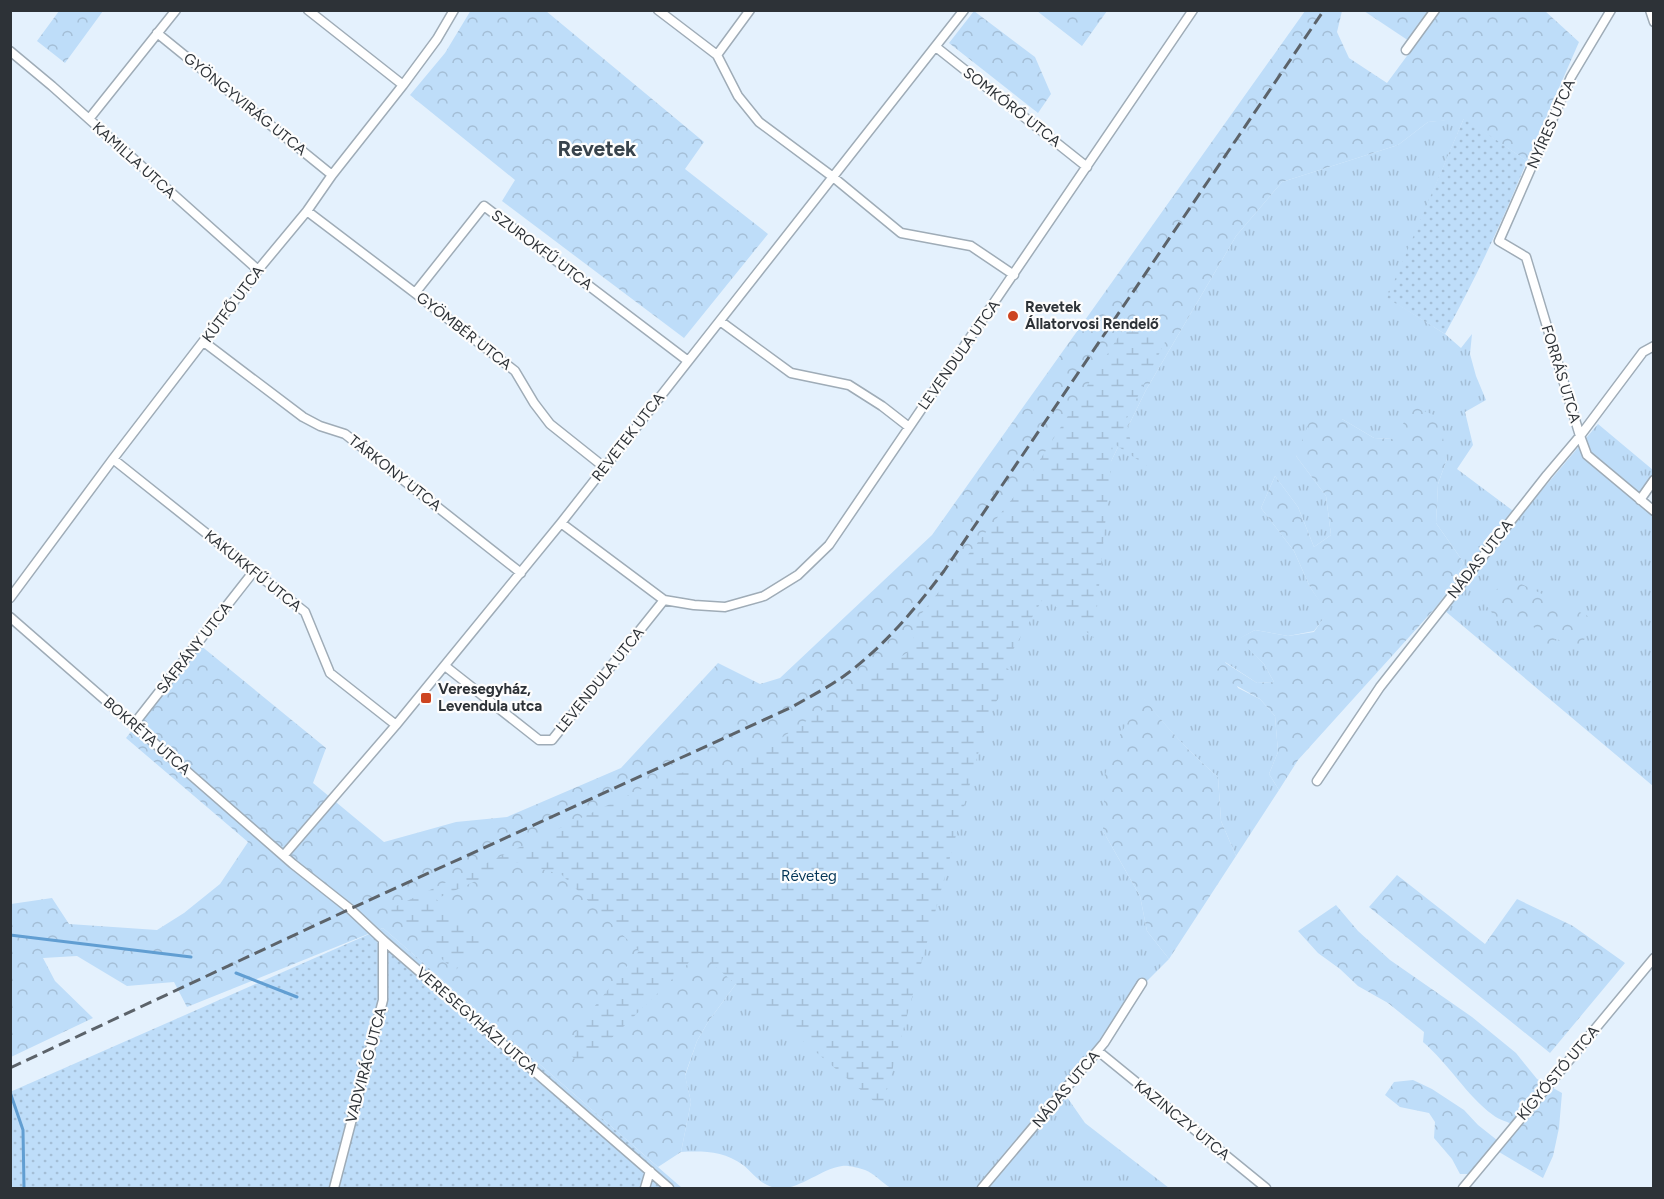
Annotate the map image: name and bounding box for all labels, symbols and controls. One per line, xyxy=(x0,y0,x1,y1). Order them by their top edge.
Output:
street label: GYÖNGYVIRÁG UTCA xyxy=(180,49,310,159)
street label: SOMKÓRÓ UTCA xyxy=(960,63,1064,151)
street label: NYÍRES UTCA xyxy=(1523,77,1579,171)
street label: KAMILLA UTCA xyxy=(89,118,179,202)
district label: Revetek xyxy=(558,136,637,161)
street label: SZUROKFŰ UTCA xyxy=(488,206,596,294)
street label: KÚTFŐ UTCA xyxy=(198,262,268,346)
street label: GYÖMBÉR UTCA xyxy=(413,288,515,374)
street label: LEVENDULA UTCA xyxy=(914,297,1004,413)
place label: Revetek Állatorvosi Rendelő xyxy=(1025,298,1159,333)
marker: Revetek Állatorvosi Rendelő xyxy=(1006,309,1020,323)
street label: FORRÁS UTCA xyxy=(1538,323,1584,425)
street label: REVETEK UTCA xyxy=(588,389,668,485)
street label: TÁRKONY UTCA xyxy=(345,431,445,515)
street label: NÁDAS UTCA xyxy=(1444,516,1516,602)
street label: KAKUKKFŰ UTCA xyxy=(201,526,305,616)
street label: SÁFRÁNY UTCA xyxy=(153,599,235,697)
street label: LEVENDULA UTCA xyxy=(552,624,648,736)
place label: Veresegyház, Levendula utca xyxy=(438,680,542,715)
marker: Veresegyház, Levendula utca xyxy=(419,691,433,705)
street label: BOKRÉTA UTCA xyxy=(100,693,194,779)
park label: Réveteg xyxy=(781,867,837,885)
street label: VERESEGYHÁZI UTCA xyxy=(413,963,541,1079)
street label: VADVIRÁG UTCA xyxy=(342,1005,390,1125)
street label: KÍGYÓSTÓ UTCA xyxy=(1513,1022,1603,1124)
street label: NÁDAS UTCA xyxy=(1029,1047,1103,1131)
street label: KAZINCZY UTCA xyxy=(1131,1076,1233,1164)

